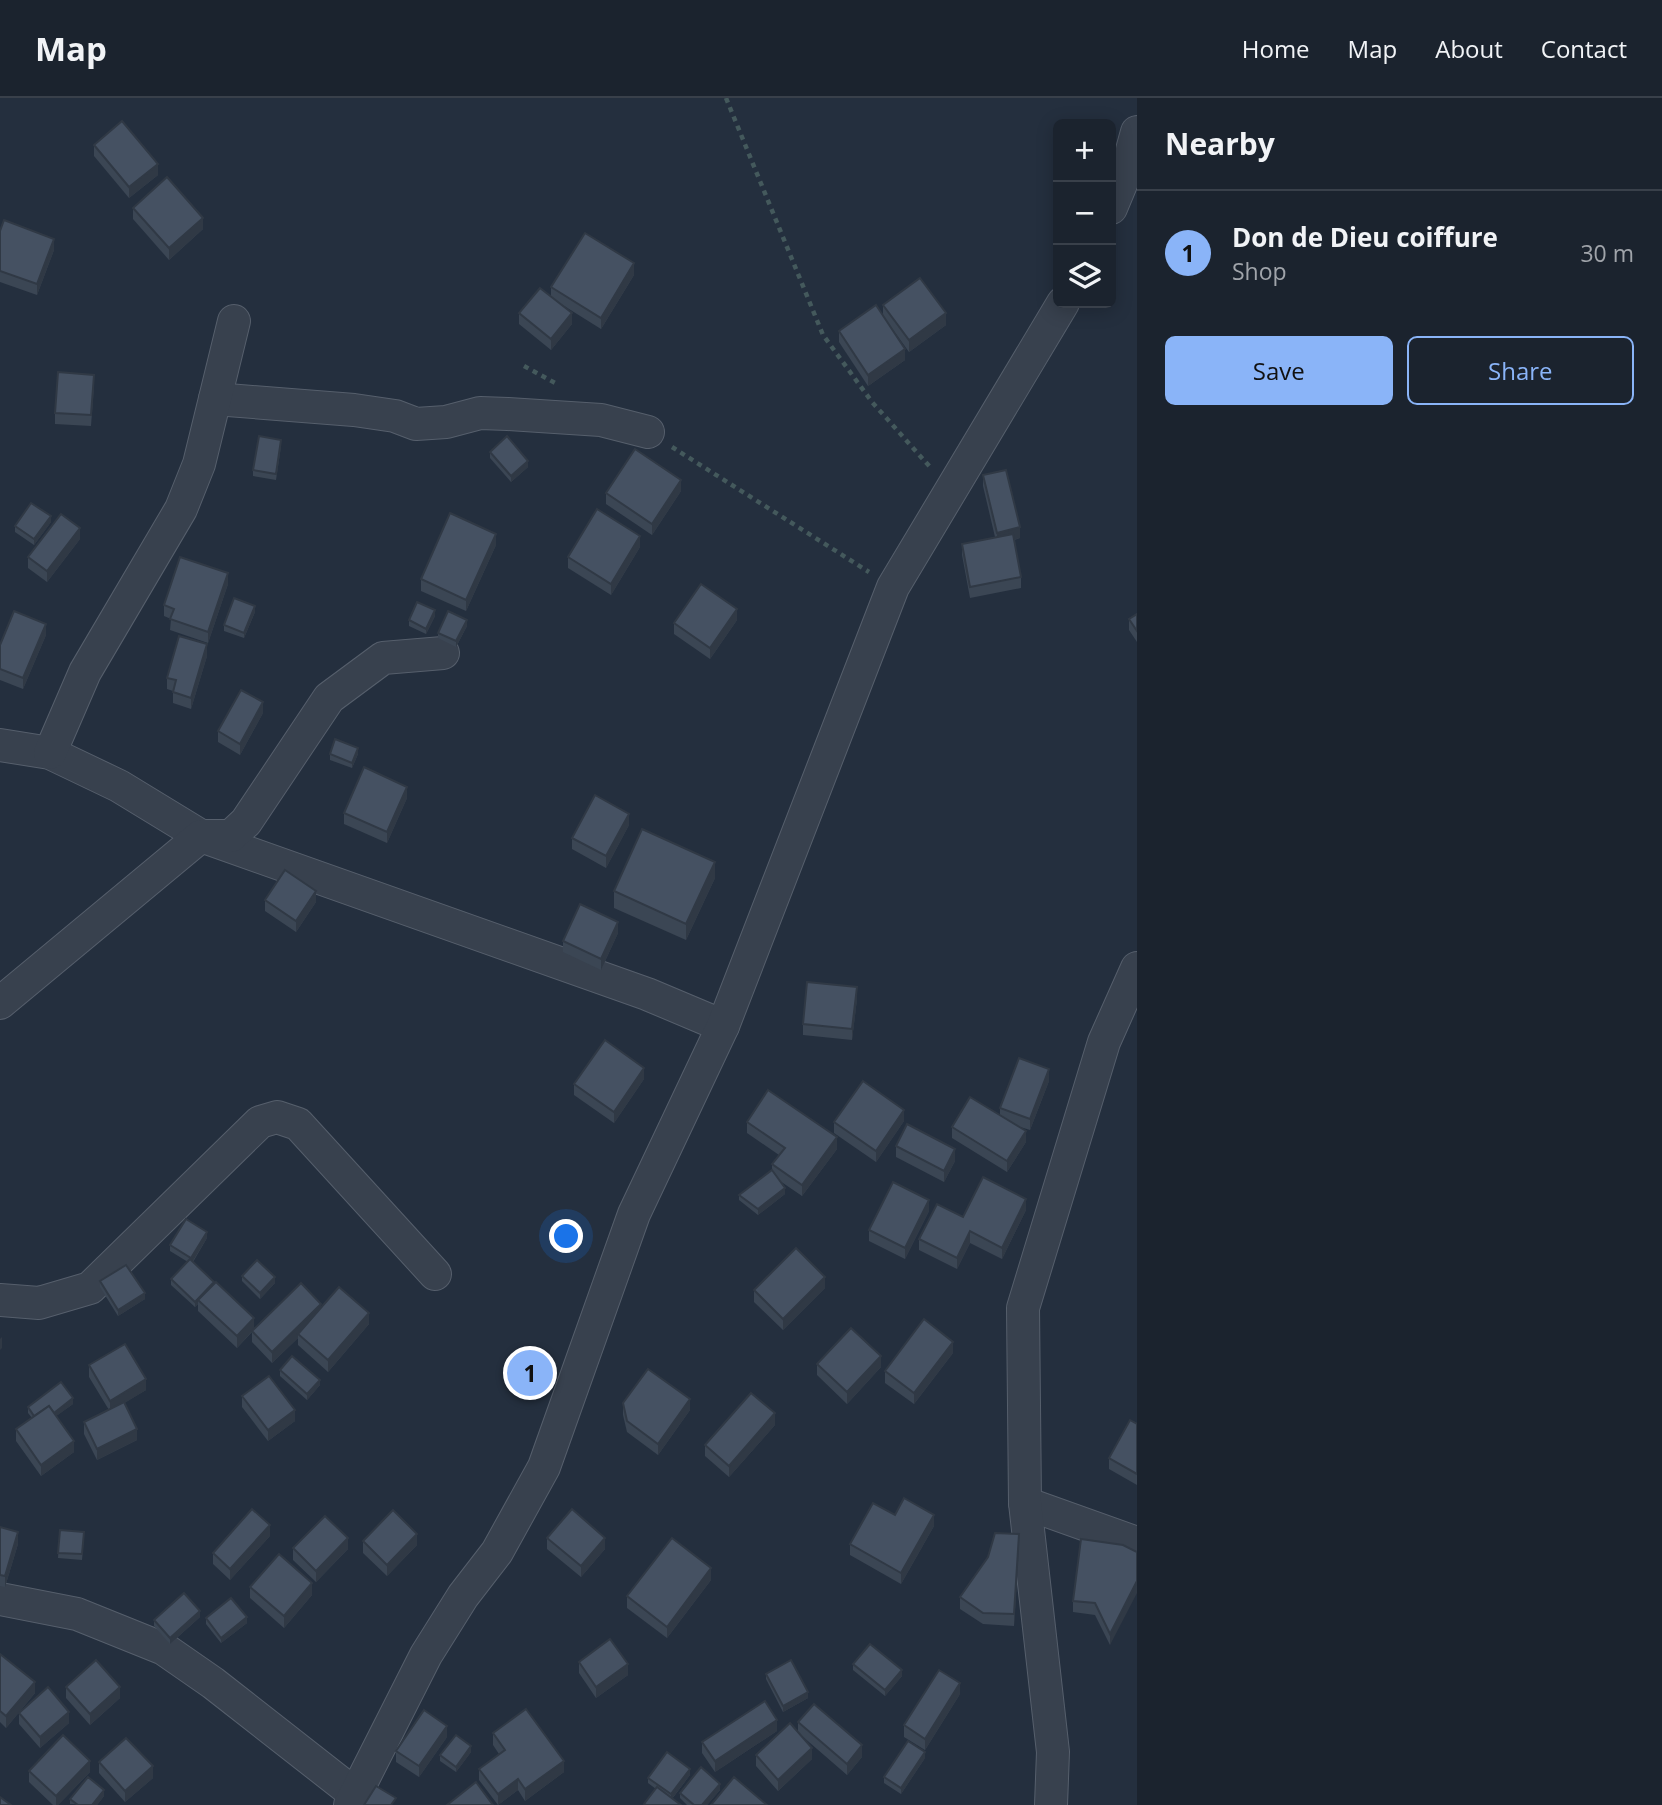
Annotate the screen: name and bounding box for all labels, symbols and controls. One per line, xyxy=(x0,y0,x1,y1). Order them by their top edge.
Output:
text: Map xyxy=(35,26,107,71)
text: Home xyxy=(1242,32,1310,65)
text: Map xyxy=(1348,32,1397,65)
text: About xyxy=(1435,32,1503,65)
text: Contact xyxy=(1541,32,1627,65)
map controls xyxy=(1053,119,1116,308)
button: + xyxy=(1053,119,1116,182)
text: Nearby xyxy=(1165,123,1275,164)
button: − xyxy=(1053,182,1116,245)
text: Don de Dieu coiffure xyxy=(1232,219,1498,255)
text: 1 xyxy=(1181,237,1195,269)
text: 30 m xyxy=(1580,237,1634,269)
button: layers xyxy=(1053,245,1116,308)
text: Shop xyxy=(1232,255,1287,287)
button: Save xyxy=(1165,336,1393,405)
button: Share xyxy=(1407,336,1634,405)
your location xyxy=(549,1219,583,1253)
pin: 1 xyxy=(507,1347,553,1399)

